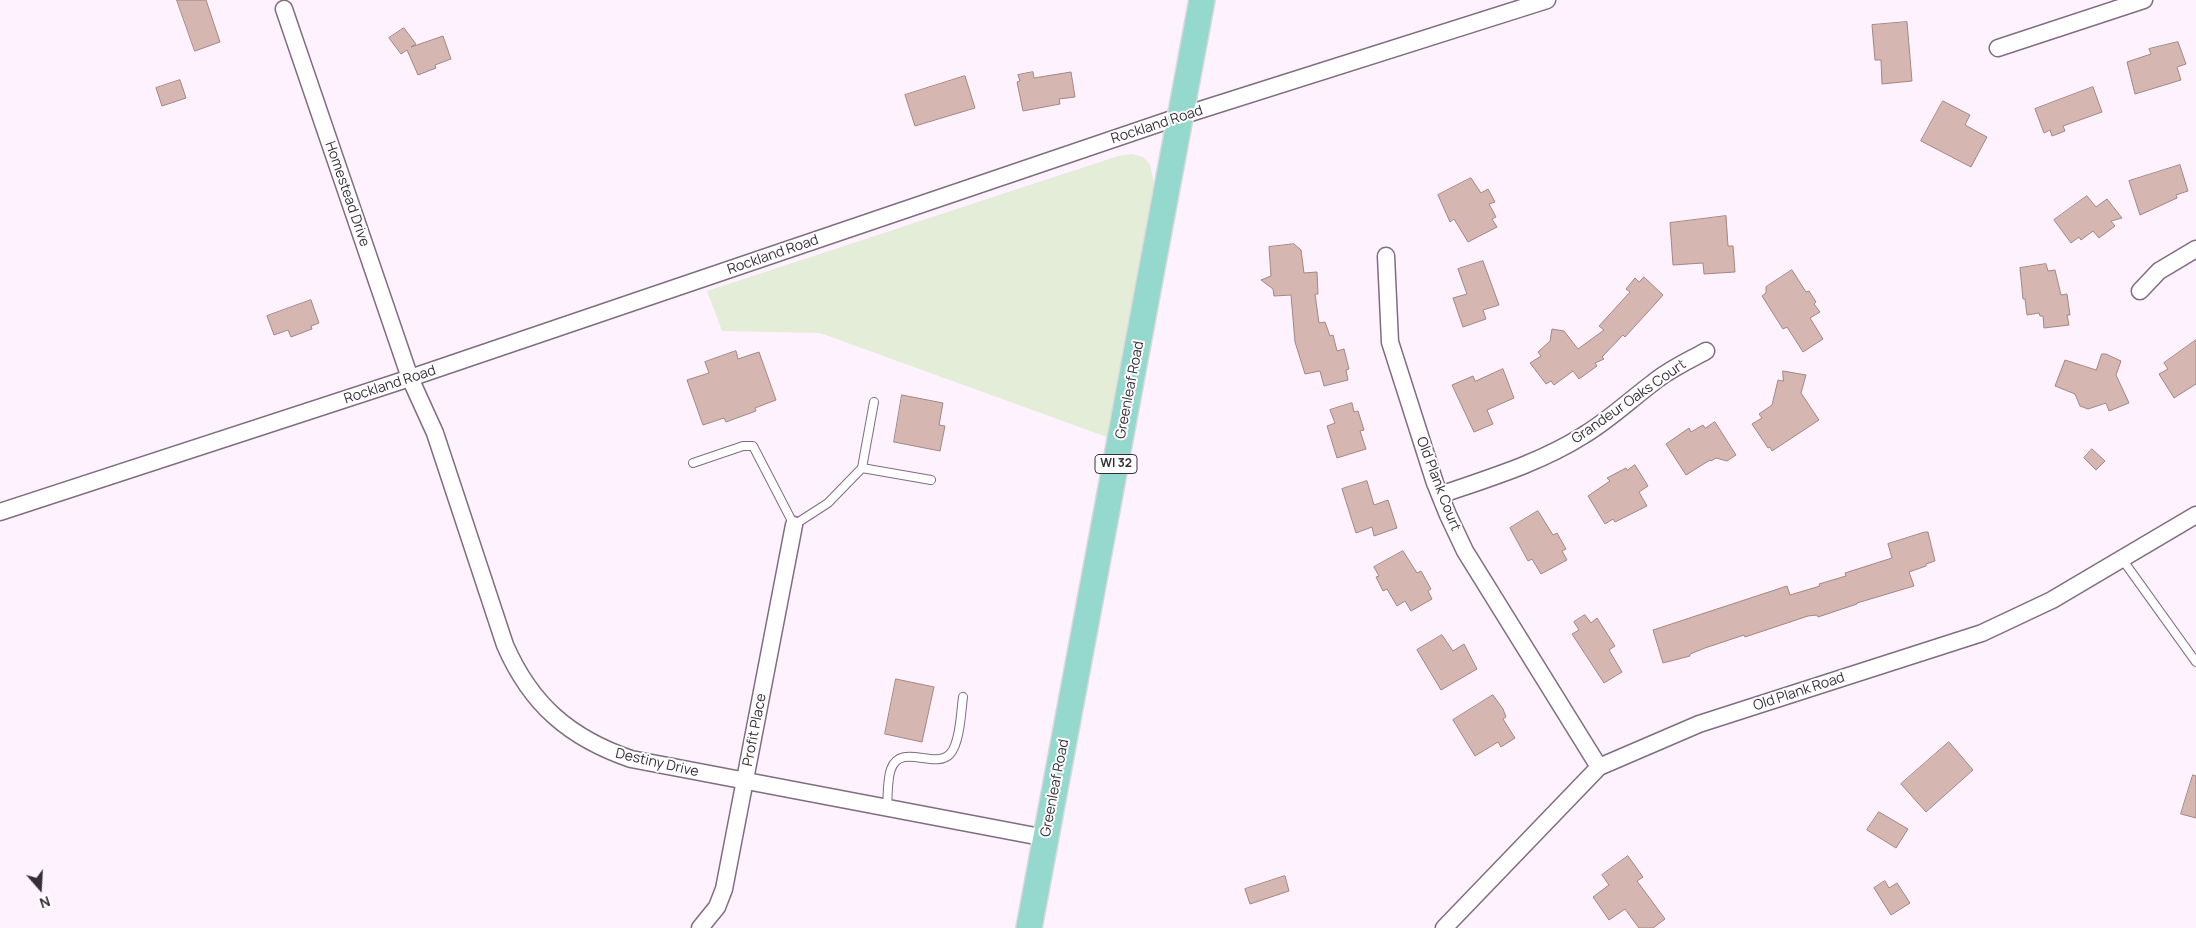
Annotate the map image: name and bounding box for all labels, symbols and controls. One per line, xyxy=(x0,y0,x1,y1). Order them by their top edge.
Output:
street label: Rockland Road xyxy=(1109,102,1205,148)
street label: Homestead Drive xyxy=(321,139,373,249)
street label: Rockland Road xyxy=(725,232,821,278)
street label: Greenleaf Road xyxy=(1112,340,1148,440)
street label: Grandeur Oaks Court xyxy=(1569,356,1689,448)
street label: Rockland Road xyxy=(342,362,438,408)
street label: Old Plank Court xyxy=(1412,435,1464,533)
road number: WI 32 xyxy=(1095,454,1137,474)
street label: Old Plank Road xyxy=(1751,669,1847,715)
street label: Profit Place xyxy=(740,692,770,768)
street label: Greenleaf Road xyxy=(1037,738,1073,838)
street label: Destiny Drive xyxy=(614,745,700,781)
north arrow xyxy=(15,863,65,913)
text: N xyxy=(37,892,53,913)

